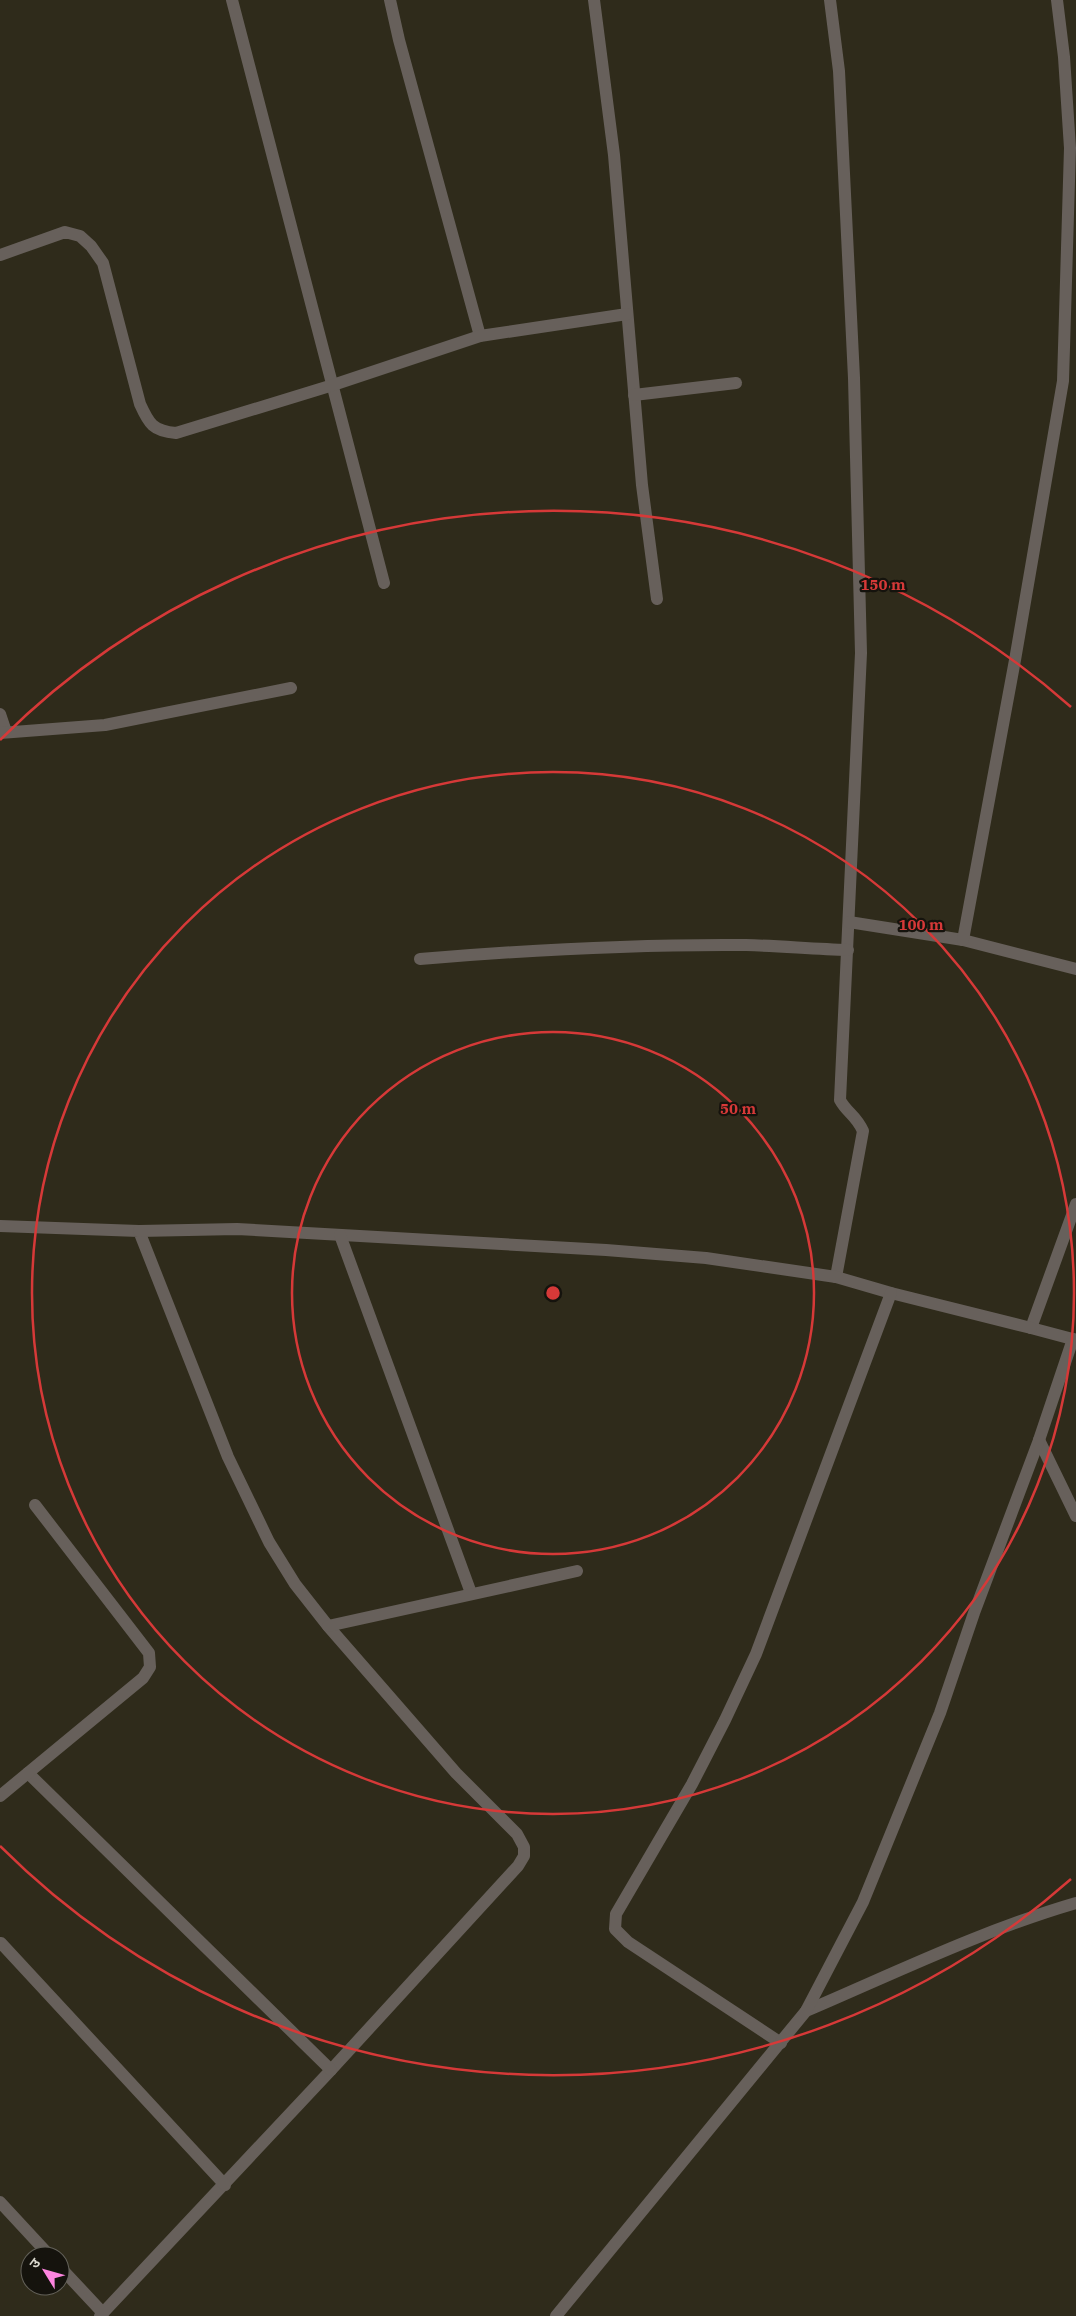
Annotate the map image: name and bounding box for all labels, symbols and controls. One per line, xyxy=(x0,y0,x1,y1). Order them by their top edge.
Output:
text: 150 m xyxy=(860,575,906,594)
text: 100 m xyxy=(898,915,944,934)
text: 50 m xyxy=(720,1099,756,1118)
centre of rings xyxy=(544,1284,562,1302)
north arrow xyxy=(20,2246,70,2296)
text: उ xyxy=(25,2254,45,2272)

